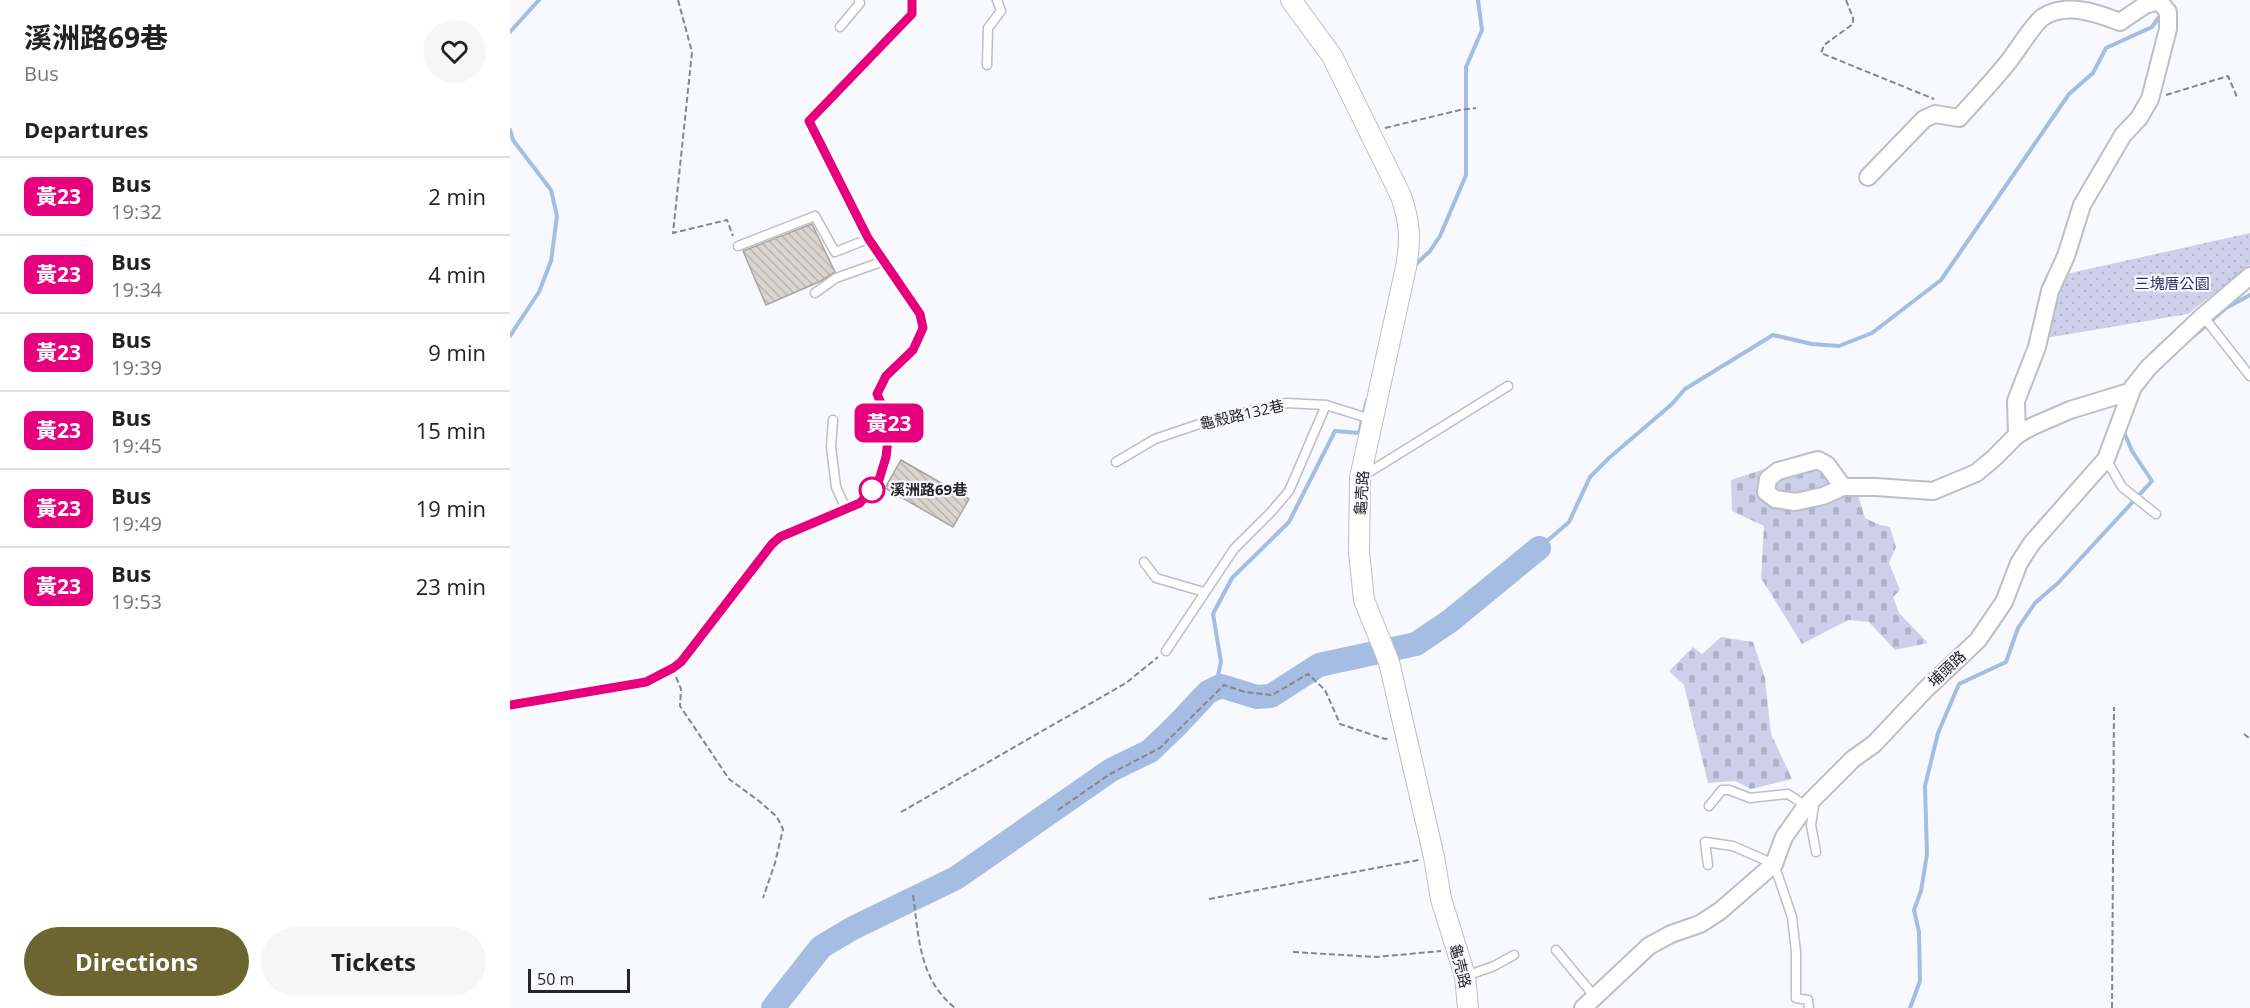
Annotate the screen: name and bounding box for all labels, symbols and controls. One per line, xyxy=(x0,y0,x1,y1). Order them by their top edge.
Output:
text: 溪洲路69巷 xyxy=(24,18,168,56)
button: heart xyxy=(423,20,486,83)
text: Bus xyxy=(24,60,59,87)
text: Departures xyxy=(24,114,148,144)
text: Bus xyxy=(111,168,151,198)
text: 2 min xyxy=(428,181,486,211)
text: 黃23 xyxy=(36,182,81,210)
text: 19:32 xyxy=(111,198,162,225)
text: Bus xyxy=(111,246,151,276)
text: 4 min xyxy=(428,259,486,289)
text: 黃23 xyxy=(36,260,81,288)
park label: 三塊厝公園 xyxy=(2134,273,2210,293)
text: 19:34 xyxy=(111,276,162,303)
text: Bus xyxy=(111,324,151,354)
text: 9 min xyxy=(428,337,486,367)
text: 黃23 xyxy=(36,338,81,366)
text: 19:39 xyxy=(111,354,162,381)
street label: 龜殼路132巷 xyxy=(1198,395,1286,433)
text: Bus xyxy=(111,402,151,432)
line badge: 黃23 xyxy=(854,404,923,442)
text: 黃23 xyxy=(866,409,912,437)
text: 15 min xyxy=(416,415,486,445)
text: 黃23 xyxy=(36,416,81,444)
text: 19:45 xyxy=(111,432,162,459)
street label: 龜壳路 xyxy=(1349,470,1373,516)
marker: 溪洲路69巷 xyxy=(859,477,885,503)
place label: 溪洲路69巷 xyxy=(890,479,967,499)
text: Bus xyxy=(111,480,151,510)
text: 19 min xyxy=(416,493,486,523)
text: 黃23 xyxy=(36,494,81,522)
text: 19:49 xyxy=(111,510,162,537)
text: Bus xyxy=(111,558,151,588)
text: 23 min xyxy=(416,571,486,601)
text: 黃23 xyxy=(36,572,81,600)
text: 19:53 xyxy=(111,588,162,615)
street label: 埔頭路 xyxy=(1923,646,1970,691)
button: Directions xyxy=(24,927,249,996)
button: Tickets xyxy=(261,927,486,996)
street label: 龜壳路 xyxy=(1446,941,1476,990)
scale bar xyxy=(528,966,630,994)
text: 50 m xyxy=(537,968,574,990)

